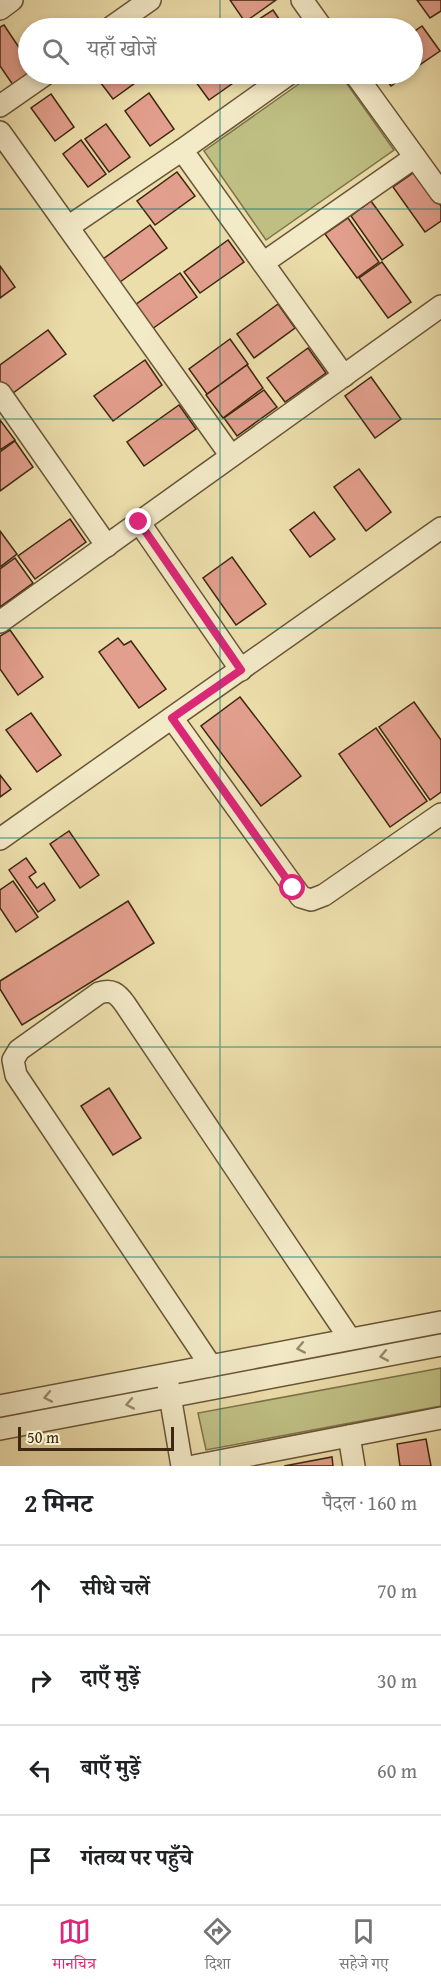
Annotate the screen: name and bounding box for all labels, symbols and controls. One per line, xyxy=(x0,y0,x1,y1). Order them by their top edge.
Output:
search box xyxy=(18,18,423,84)
text: यहाँ खोजें xyxy=(87,32,156,64)
icon: search xyxy=(39,35,72,68)
route end xyxy=(125,508,151,534)
route start xyxy=(279,874,305,900)
one-way arrow xyxy=(296,1341,306,1354)
one-way arrow xyxy=(379,1349,388,1361)
one-way arrow xyxy=(43,1390,53,1403)
one-way arrow xyxy=(125,1397,135,1410)
scale bar xyxy=(18,1424,174,1452)
text: 50 m xyxy=(27,1425,59,1449)
text: 2 मिनट xyxy=(24,1483,92,1522)
text: पैदल · 160 m xyxy=(323,1488,417,1517)
text: सीधे चलें xyxy=(81,1571,150,1603)
icon: ahead xyxy=(24,1574,57,1607)
text: 70 m xyxy=(377,1576,417,1605)
text: दाएँ मुड़ें xyxy=(81,1661,140,1693)
icon: right xyxy=(24,1664,57,1697)
text: 30 m xyxy=(377,1666,417,1695)
text: बाएँ मुड़ें xyxy=(81,1751,140,1783)
icon: left xyxy=(24,1754,57,1787)
text: 60 m xyxy=(377,1756,417,1785)
text: गंतव्य पर पहुँचे xyxy=(81,1841,192,1873)
icon: arrive xyxy=(24,1844,57,1877)
tab: मानचित्र xyxy=(53,1915,96,1979)
tab: दिशा xyxy=(201,1915,234,1979)
tab: सहेजे गए xyxy=(339,1915,388,1979)

